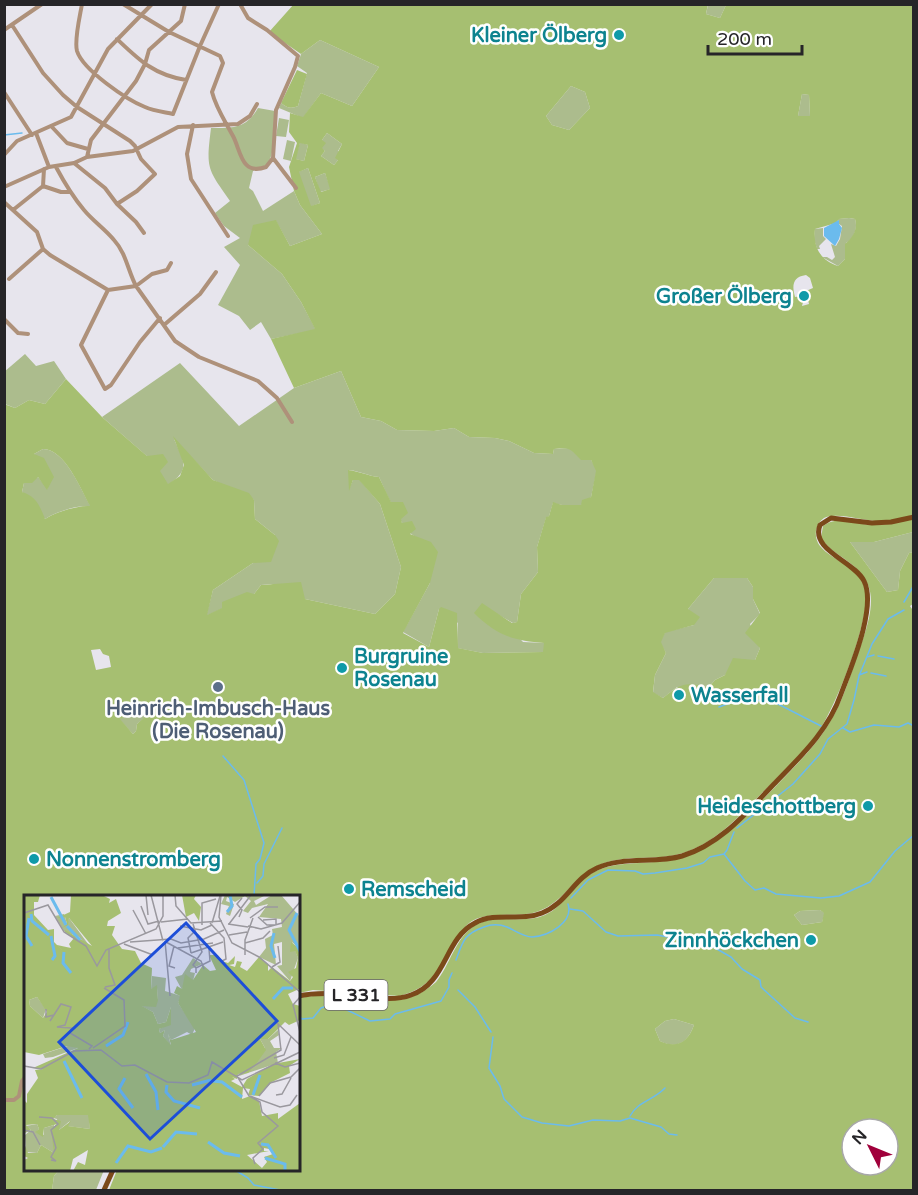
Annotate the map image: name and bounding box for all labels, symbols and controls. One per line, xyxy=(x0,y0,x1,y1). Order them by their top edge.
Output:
scale bar xyxy=(708,18,802,56)
place label: Kleiner Ölberg xyxy=(471,23,607,48)
marker: Kleiner Ölberg xyxy=(612,28,626,42)
text: 200 m xyxy=(717,28,772,50)
place label: Großer Ölberg xyxy=(656,284,792,309)
marker: Großer Ölberg xyxy=(797,289,811,303)
place label: Burgruine Rosenau xyxy=(354,645,448,692)
marker: Burgruine Rosenau xyxy=(335,661,349,675)
marker: Heinrich-Imbusch-Haus (Die Rosenau) xyxy=(211,680,225,694)
place label: Wasserfall xyxy=(691,684,788,708)
marker: Wasserfall xyxy=(672,688,686,702)
place label: Heinrich-Imbusch-Haus (Die Rosenau) xyxy=(106,697,331,744)
place label: Heideschottberg xyxy=(697,795,856,819)
marker: Heideschottberg xyxy=(861,799,875,813)
place label: Nonnenstromberg xyxy=(46,848,221,872)
marker: Nonnenstromberg xyxy=(27,852,41,866)
place label: Remscheid xyxy=(361,878,466,902)
marker: Remscheid xyxy=(342,882,356,896)
inset map xyxy=(24,895,300,1171)
place label: Zinnhöckchen xyxy=(665,929,799,953)
marker: Zinnhöckchen xyxy=(804,933,818,947)
road number: L 331 xyxy=(324,980,388,1010)
north arrow xyxy=(840,1117,900,1177)
text: N xyxy=(848,1126,871,1149)

